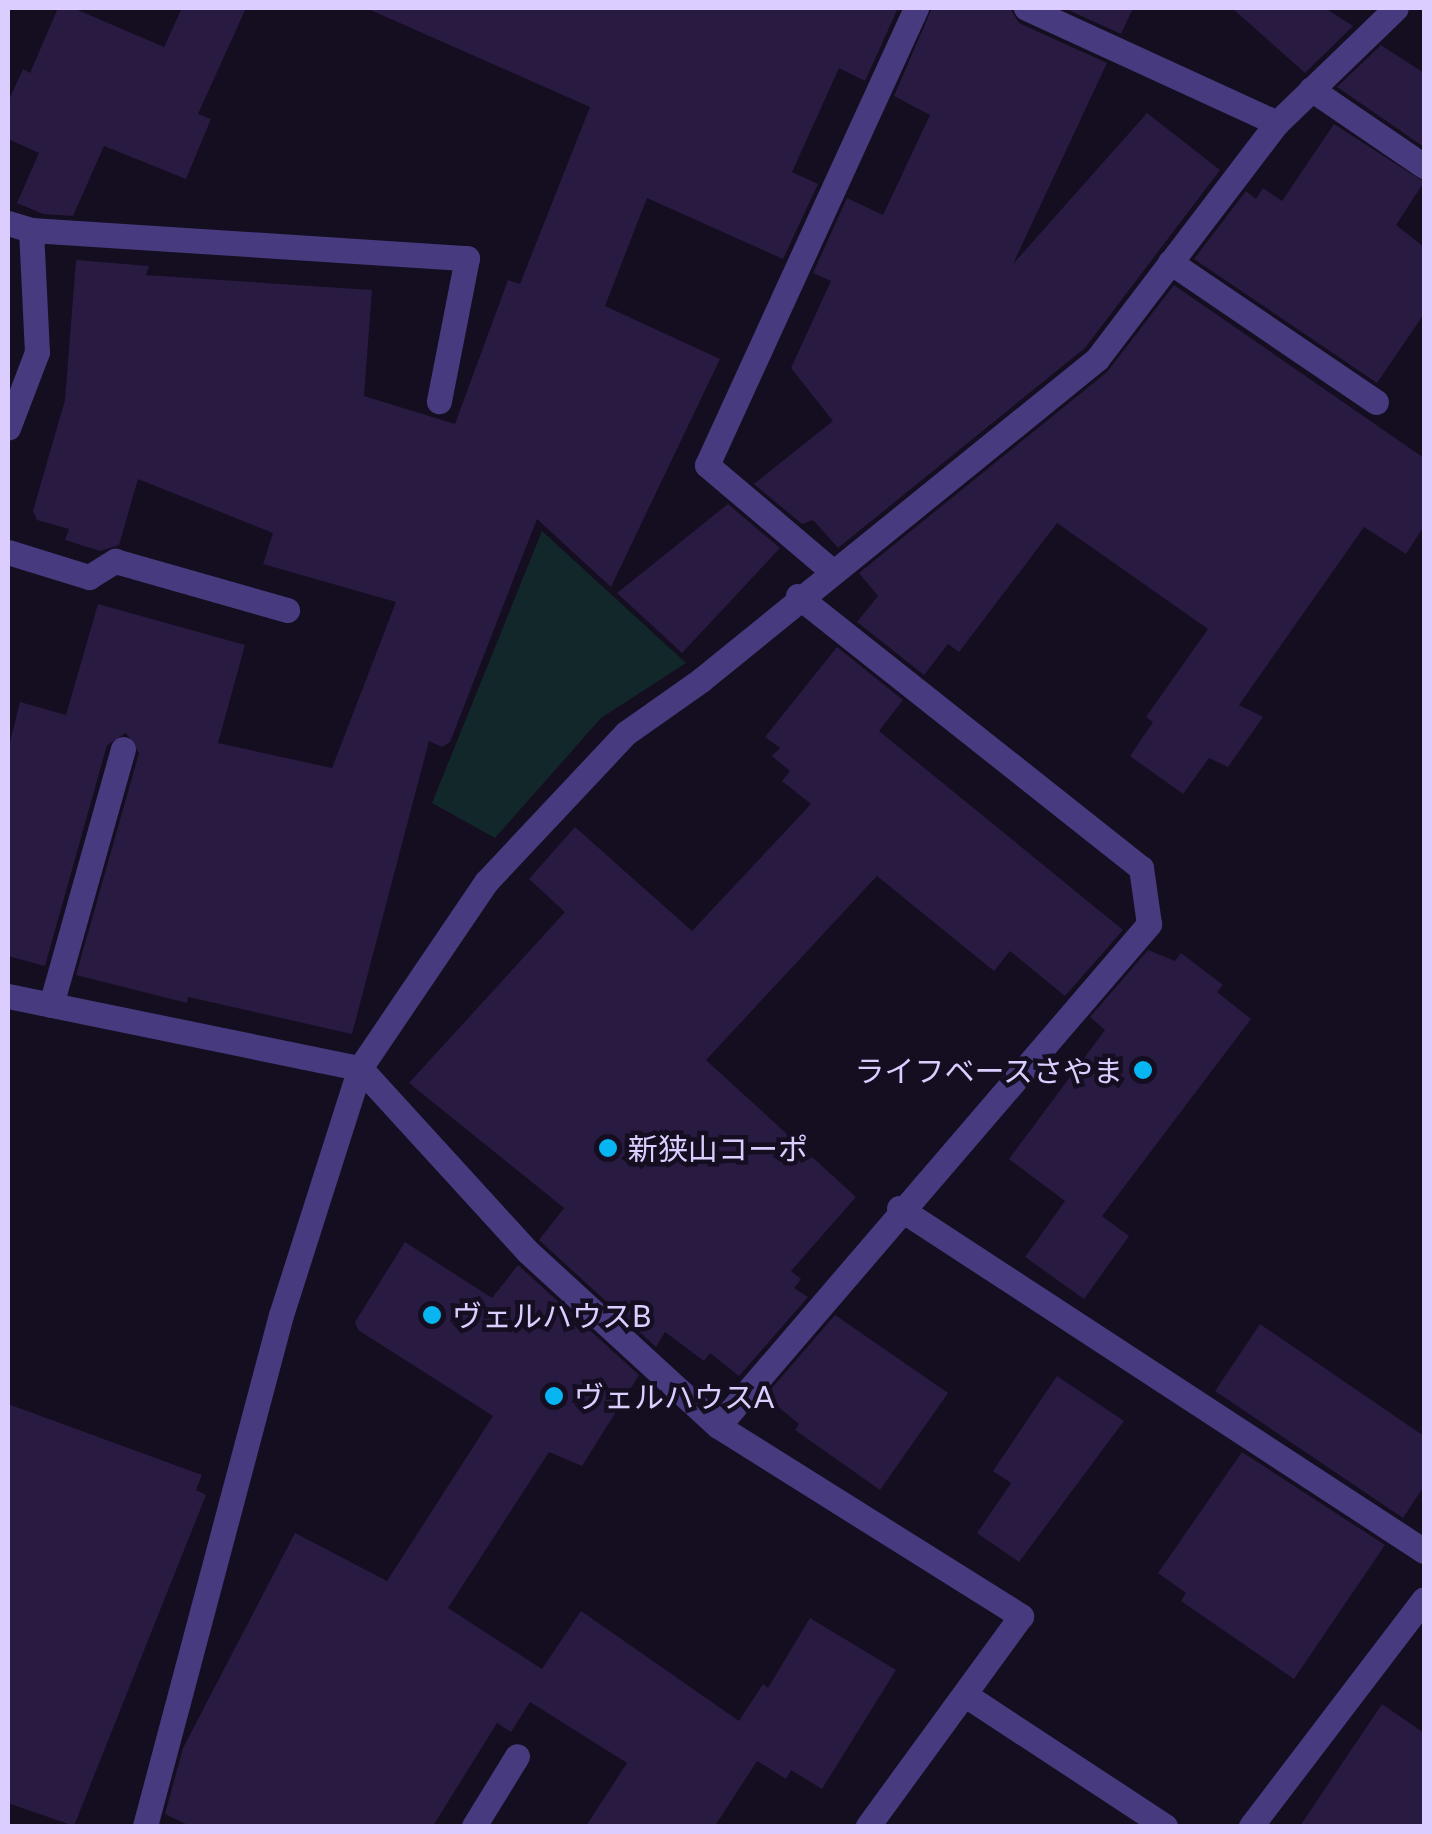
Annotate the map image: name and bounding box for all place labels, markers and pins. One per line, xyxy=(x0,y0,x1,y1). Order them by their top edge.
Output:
place label: ライフベースさやま xyxy=(853,1052,1123,1088)
marker: ライフベースさやま xyxy=(1132,1059,1154,1081)
place label: 新狭山コーポ xyxy=(628,1130,808,1166)
marker: 新狭山コーポ xyxy=(597,1137,619,1159)
place label: ヴェルハウスB xyxy=(452,1297,651,1333)
marker: ヴェルハウスB xyxy=(421,1304,443,1326)
place label: ヴェルハウスA xyxy=(574,1378,774,1414)
marker: ヴェルハウスA xyxy=(543,1385,565,1407)

